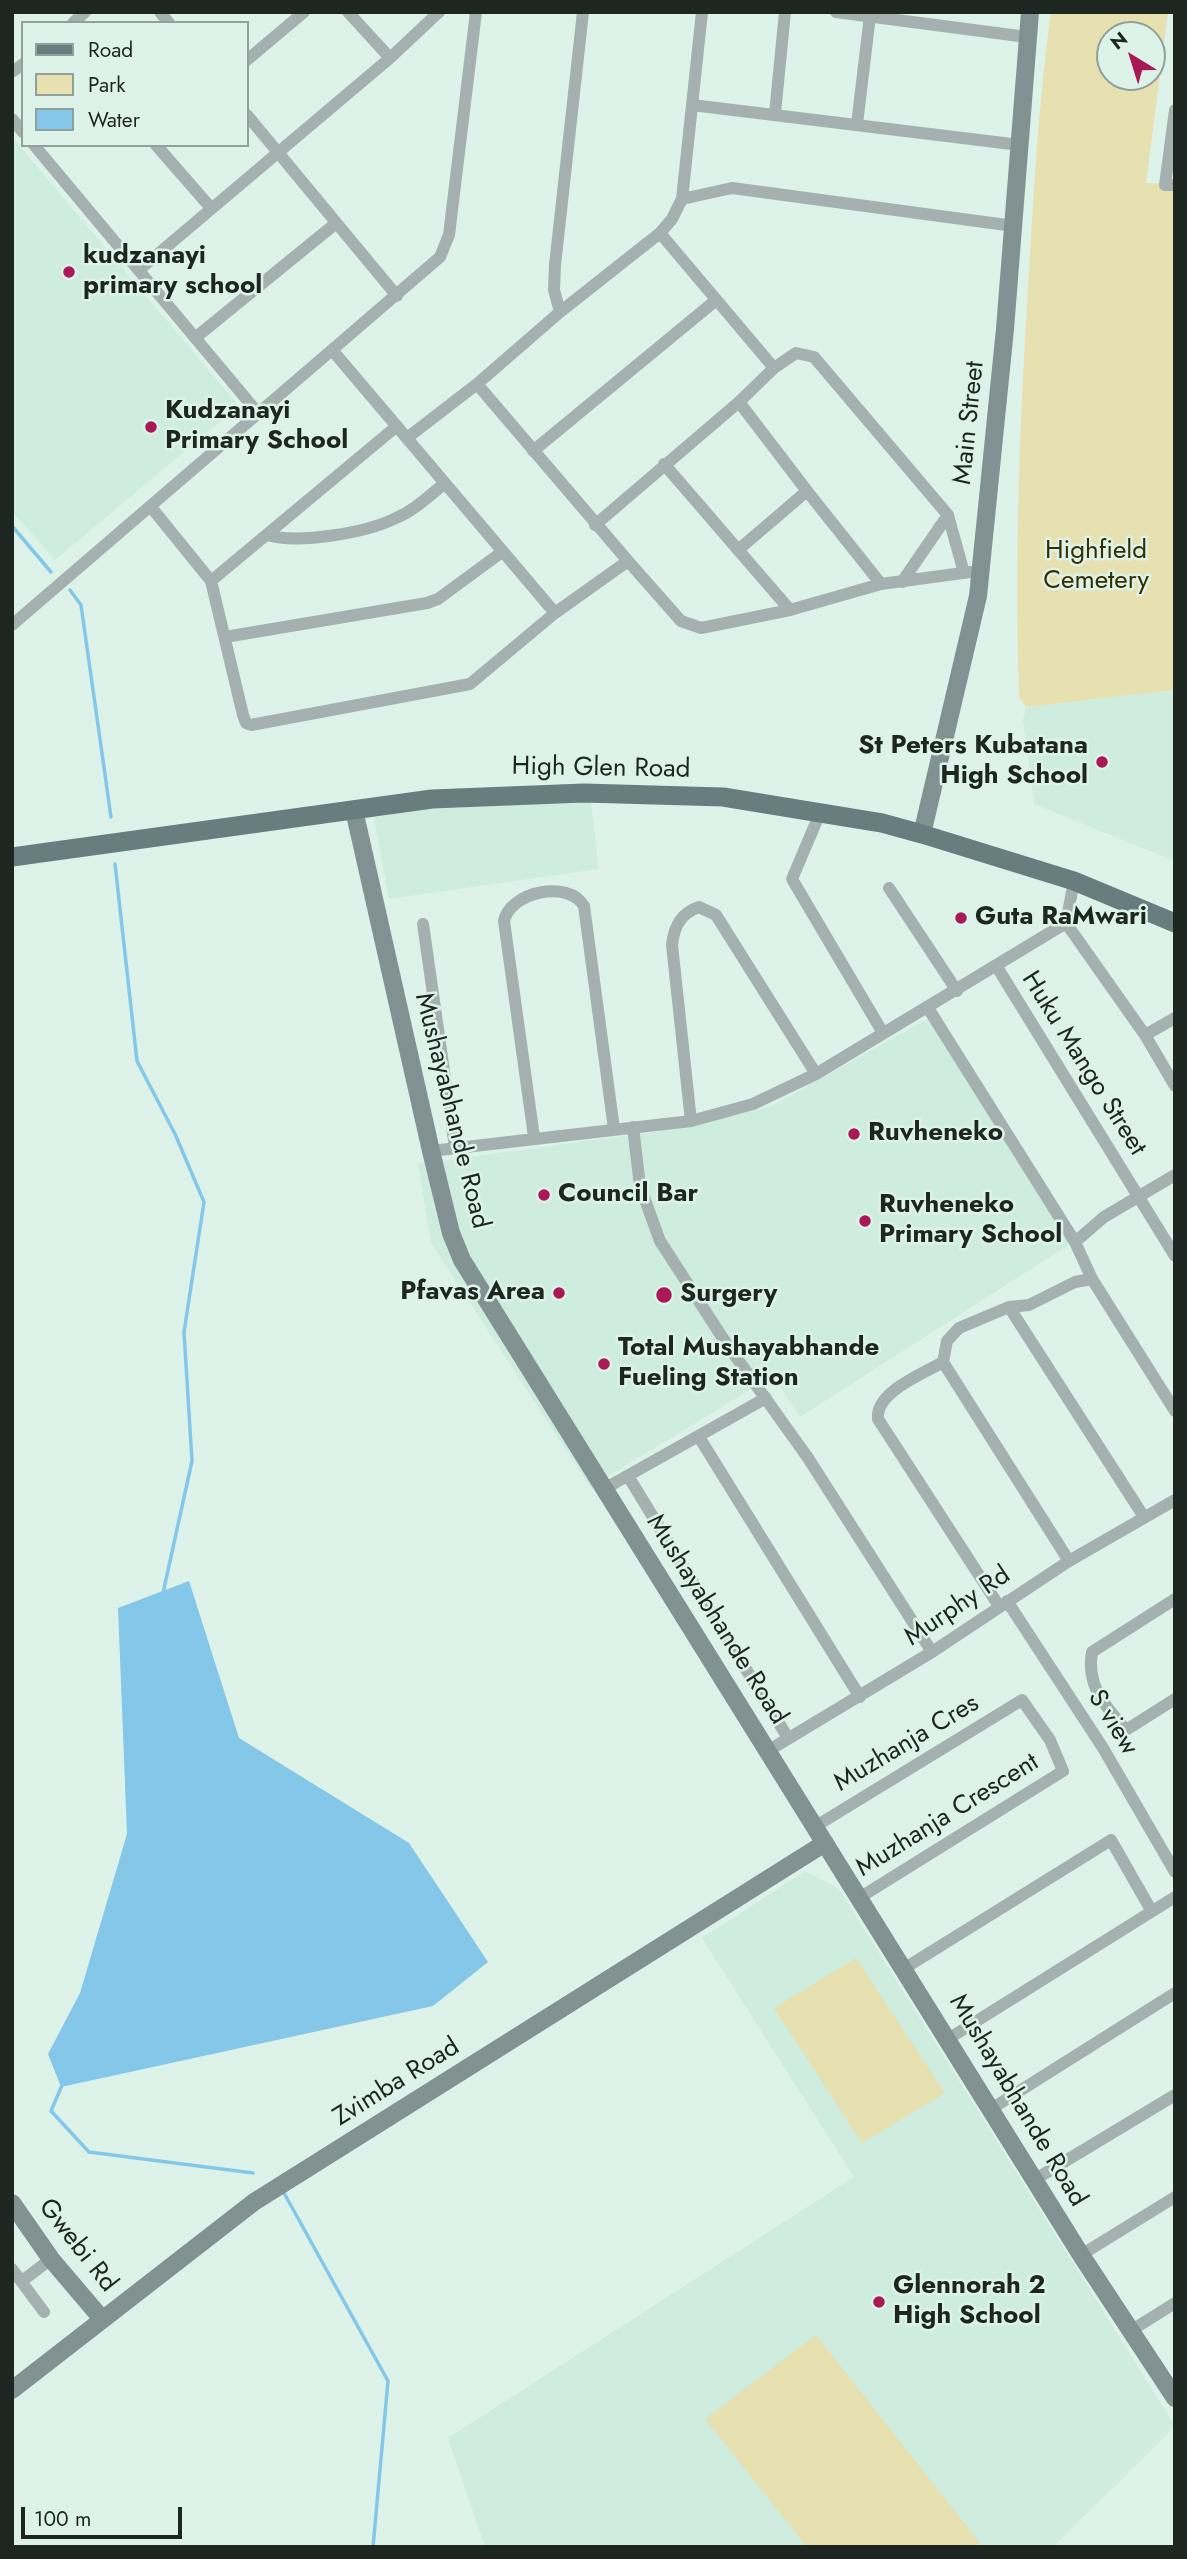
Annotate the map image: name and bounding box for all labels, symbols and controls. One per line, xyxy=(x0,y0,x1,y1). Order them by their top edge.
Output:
legend xyxy=(21,21,248,147)
north arrow xyxy=(1096,21,1166,91)
text: N xyxy=(1105,25,1133,56)
text: Road xyxy=(88,35,133,65)
text: Park xyxy=(88,70,125,100)
text: Water xyxy=(88,105,140,135)
place label: kudzanayi primary school xyxy=(83,241,262,302)
marker: kudzanayi primary school xyxy=(61,264,77,280)
street label: Main Street xyxy=(948,360,992,486)
place label: Kudzanayi Primary School xyxy=(165,396,348,458)
marker: Kudzanayi Primary School xyxy=(143,419,159,435)
park label: Highfield Cemetery xyxy=(1043,536,1149,598)
place label: St Peters Kubatana High School xyxy=(858,731,1088,792)
street label: High Glen Road xyxy=(511,752,691,786)
marker: St Peters Kubatana High School xyxy=(1094,754,1110,770)
place label: Guta RaMwari xyxy=(975,902,1147,934)
marker: Guta RaMwari xyxy=(953,910,969,926)
street label: Huku Mango Street xyxy=(1014,966,1152,1162)
street label: Mushayabhande Road xyxy=(407,990,495,1232)
place label: Ruvheneko xyxy=(868,1118,1003,1150)
marker: Ruvheneko xyxy=(846,1126,862,1142)
place label: Council Bar xyxy=(558,1179,698,1211)
marker: Council Bar xyxy=(536,1187,552,1203)
place label: Ruvheneko Primary School xyxy=(879,1190,1062,1252)
marker: Ruvheneko Primary School xyxy=(857,1213,873,1229)
place label: Pfavas Area xyxy=(400,1277,545,1309)
place label: Surgery xyxy=(680,1279,777,1311)
marker: Pfavas Area xyxy=(551,1285,567,1301)
marker: Surgery xyxy=(654,1285,674,1305)
place label: Total Mushayabhande Fueling Station xyxy=(618,1333,879,1394)
marker: Total Mushayabhande Fueling Station xyxy=(596,1356,612,1372)
street label: Mushayabhande Road xyxy=(639,1509,793,1731)
street label: Murphy Rd xyxy=(899,1560,1017,1654)
street label: S view xyxy=(1080,1685,1144,1761)
street label: Muzhanja Cres xyxy=(829,1689,985,1799)
street label: Muzhanja Crescent xyxy=(851,1747,1045,1885)
street label: Mushayabhande Road xyxy=(941,1989,1093,2213)
street label: Zvimba Road xyxy=(328,2032,466,2134)
street label: Gwebi Rd xyxy=(31,2193,123,2299)
place label: Glennorah 2 High School xyxy=(893,2271,1046,2332)
marker: Glennorah 2 High School xyxy=(871,2294,887,2310)
scale bar xyxy=(24,2492,186,2536)
text: 100 m xyxy=(34,2504,91,2534)

